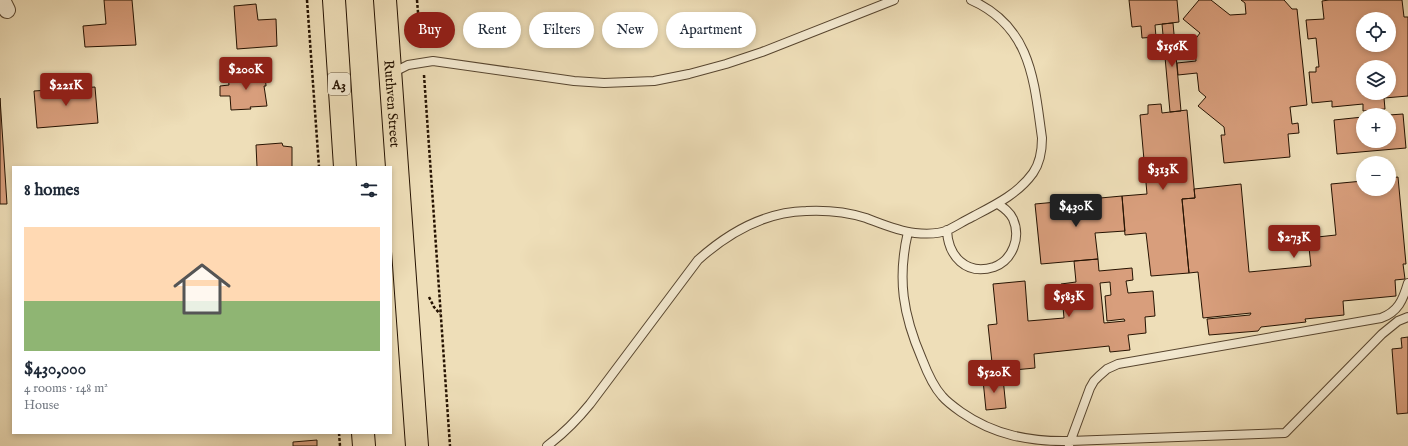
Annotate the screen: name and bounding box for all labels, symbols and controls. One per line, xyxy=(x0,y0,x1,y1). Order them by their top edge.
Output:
chip: Buy xyxy=(404,12,455,48)
chip: Rent xyxy=(463,12,521,48)
chip: Filters xyxy=(529,12,594,48)
chip: New xyxy=(602,12,658,48)
chip: Apartment xyxy=(666,12,756,48)
map controls xyxy=(1356,12,1396,196)
button: locate xyxy=(1356,12,1396,52)
pin: $156K xyxy=(1144,34,1200,68)
text: $156K xyxy=(1156,38,1188,55)
pin: $200K xyxy=(218,57,274,91)
street label: Ruthven Street xyxy=(379,59,404,148)
button: layers xyxy=(1356,60,1396,100)
text: $200K xyxy=(228,61,264,78)
pin: $221K xyxy=(38,73,94,107)
road number: A3 xyxy=(328,73,350,95)
text: $221K xyxy=(49,77,83,94)
button: + xyxy=(1356,108,1396,148)
button: − xyxy=(1356,156,1396,196)
pin: $313K xyxy=(1135,157,1191,191)
text: $313K xyxy=(1147,161,1179,178)
icon: filters xyxy=(358,179,380,201)
text: 8 homes xyxy=(24,180,79,201)
pin: $430K xyxy=(1048,194,1104,228)
text: $430K xyxy=(1059,198,1093,215)
pin: $273K xyxy=(1266,225,1322,259)
text: $273K xyxy=(1277,229,1311,246)
icon: home xyxy=(166,253,238,325)
pin: $583K xyxy=(1041,284,1097,318)
text: $583K xyxy=(1053,288,1085,305)
text: $430,000 xyxy=(24,359,86,380)
pin: $520K xyxy=(966,360,1022,394)
text: $520K xyxy=(977,364,1011,381)
text: 4 rooms · 148 m² xyxy=(24,380,108,397)
text: House xyxy=(24,397,59,414)

